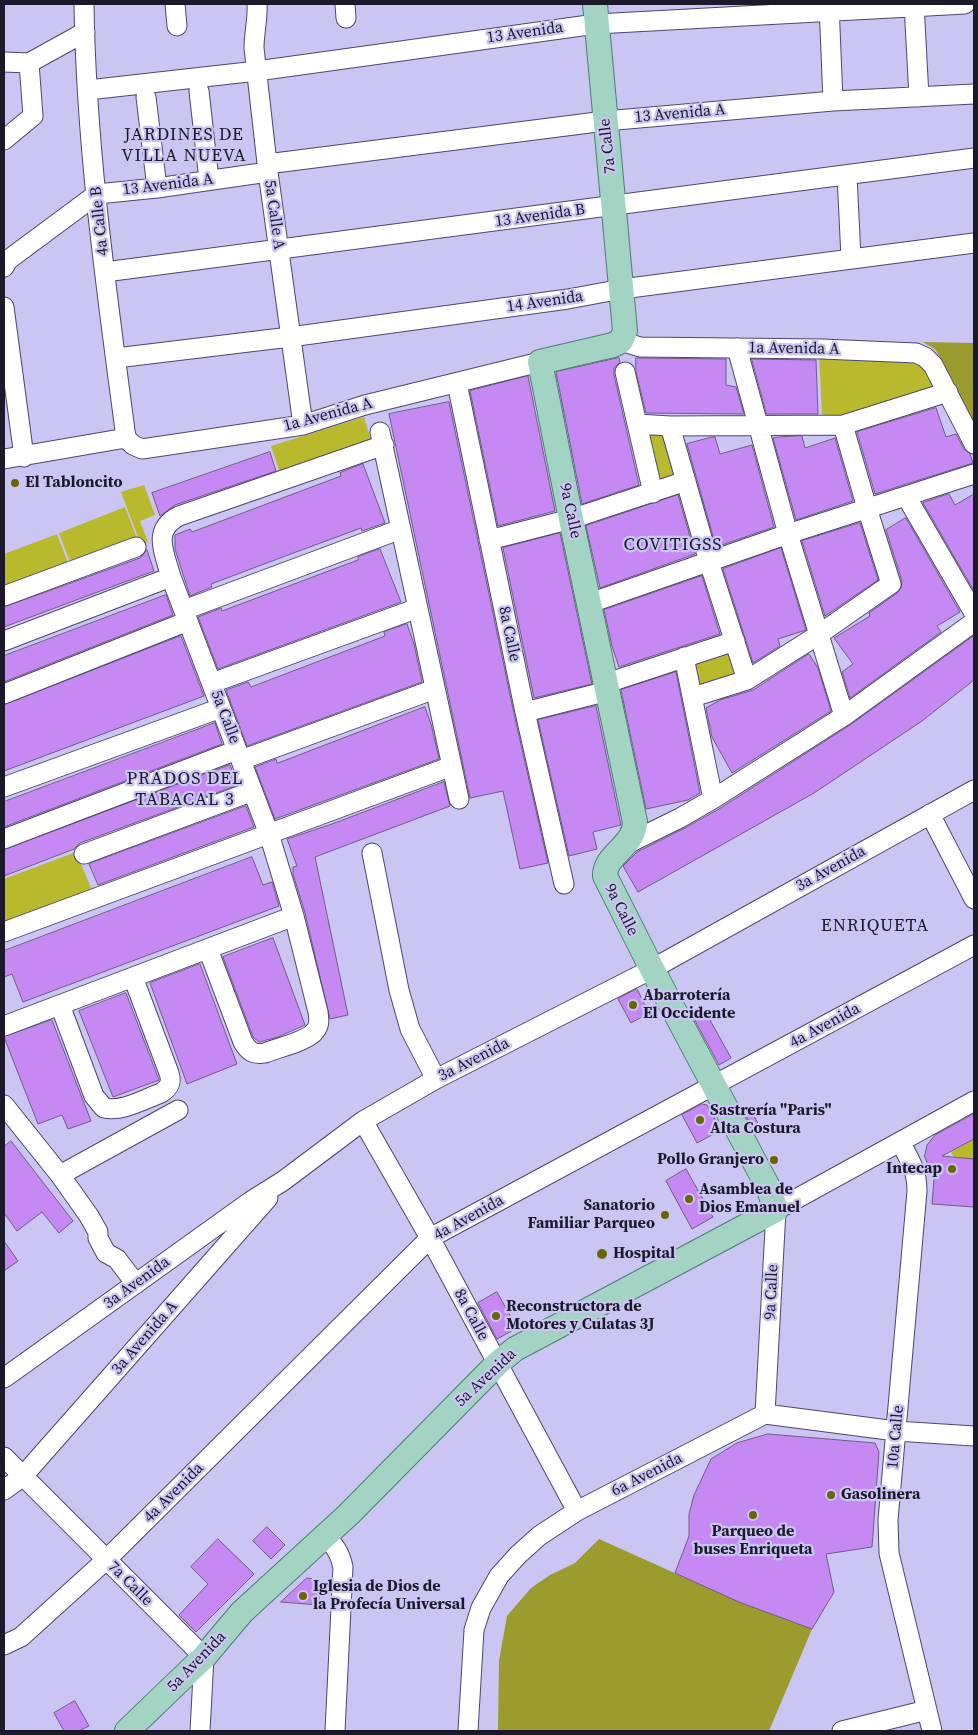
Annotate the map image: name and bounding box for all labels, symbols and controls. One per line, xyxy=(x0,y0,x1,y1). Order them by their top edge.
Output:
street label: 13 Avenida xyxy=(486,18,564,48)
street label: 13 Avenida A xyxy=(634,100,726,128)
street label: 7a Calle xyxy=(596,117,620,175)
district label: JARDINES DE VILLA NUEVA xyxy=(120,124,248,166)
street label: 13 Avenida A xyxy=(122,170,214,200)
street label: 5a Calle A xyxy=(260,179,288,251)
street label: 4a Calle B xyxy=(87,185,113,257)
street label: 13 Avenida B xyxy=(494,200,586,232)
street label: 14 Avenida xyxy=(506,287,584,317)
street label: 1a Avenida A xyxy=(748,339,840,359)
street label: 1a Avenida A xyxy=(281,394,375,436)
place label: El Tabloncito xyxy=(25,473,123,493)
marker: El Tabloncito xyxy=(9,477,21,489)
street label: 9a Calle xyxy=(555,482,585,540)
district label: COVITIGSS xyxy=(622,534,724,556)
street label: 8a Calle xyxy=(494,605,524,663)
street label: 5a Calle xyxy=(206,688,244,746)
district label: PRADOS DEL TABACAL 3 xyxy=(125,768,245,811)
street label: 3a Avenida xyxy=(793,842,869,896)
street label: 9a Calle xyxy=(600,881,642,939)
district label: ENRIQUETA xyxy=(820,915,930,937)
place label: Abarrotería El Occidente xyxy=(643,986,735,1024)
marker: Abarrotería El Occidente xyxy=(627,999,639,1011)
street label: 4a Avenida xyxy=(787,999,863,1053)
street label: 3a Avenida xyxy=(435,1034,513,1086)
place label: Sastrería "Paris" Alta Costura xyxy=(710,1101,832,1139)
marker: Sastrería "Paris" Alta Costura xyxy=(694,1114,706,1126)
place label: Pollo Granjero xyxy=(657,1150,764,1170)
marker: Pollo Granjero xyxy=(768,1154,780,1166)
place label: Intecap xyxy=(886,1159,942,1179)
marker: Intecap xyxy=(946,1163,958,1175)
place label: Asamblea de Dios Emanuel xyxy=(699,1180,800,1218)
street label: 4a Avenida xyxy=(431,1191,507,1245)
marker: Asamblea de Dios Emanuel xyxy=(683,1193,695,1205)
place label: Sanatorio Familiar Parqueo xyxy=(527,1196,655,1234)
marker: Sanatorio Familiar Parqueo xyxy=(659,1209,671,1221)
place label: Hospital xyxy=(613,1244,675,1264)
marker: Hospital xyxy=(595,1247,609,1261)
street label: 3a Avenida xyxy=(100,1253,174,1313)
street label: 9a Calle xyxy=(761,1264,783,1320)
street label: 8a Calle xyxy=(449,1286,493,1344)
street label: 3a Avenida A xyxy=(108,1297,182,1379)
place label: Reconstructora de Motores y Culatas 3J xyxy=(506,1297,655,1335)
marker: Reconstructora de Motores y Culatas 3J xyxy=(490,1310,502,1322)
street label: 5a Avenida xyxy=(451,1345,521,1411)
street label: 10a Calle xyxy=(884,1404,908,1470)
street label: 6a Avenida xyxy=(608,1449,686,1501)
street label: 4a Avenida xyxy=(140,1459,208,1527)
place label: Gasolinera xyxy=(841,1485,920,1505)
marker: Gasolinera xyxy=(825,1489,837,1501)
marker: Parqueo de buses Enriqueta xyxy=(747,1509,759,1521)
place label: Parqueo de buses Enriqueta xyxy=(693,1522,813,1560)
street label: 7a Calle xyxy=(103,1557,157,1611)
place label: Iglesia de Dios de la Profecía Universal xyxy=(313,1577,465,1615)
marker: Iglesia de Dios de la Profecía Universal xyxy=(297,1590,309,1602)
street label: 5a Avenida xyxy=(163,1628,231,1696)

